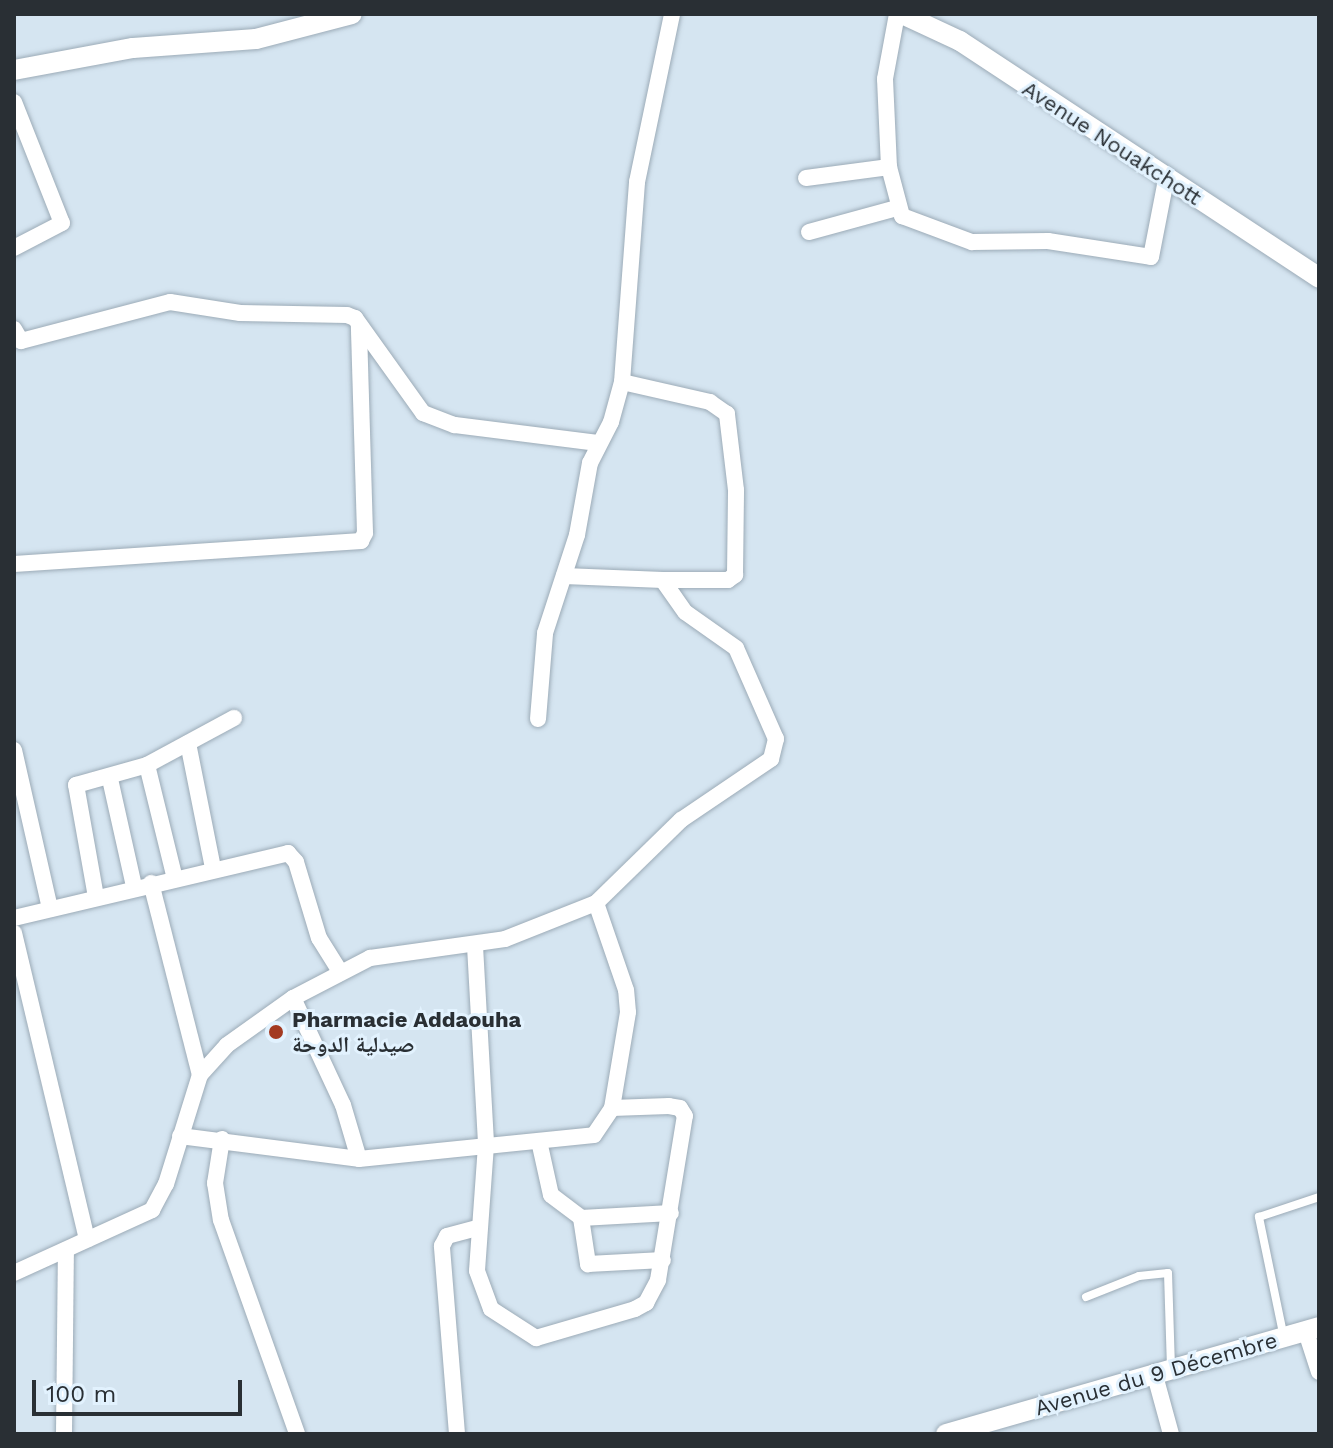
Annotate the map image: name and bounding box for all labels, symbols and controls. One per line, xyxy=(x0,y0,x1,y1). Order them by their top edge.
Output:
street label: Avenue Nouakchott xyxy=(1017,75,1207,211)
place label: Pharmacie Addaouha صيدلية الدوحة xyxy=(292,1006,522,1058)
marker: Pharmacie Addaouha صيدلية الدوحة xyxy=(267,1023,285,1041)
street label: Avenue du 9 Décembre xyxy=(1032,1327,1280,1421)
scale bar xyxy=(36,1364,246,1414)
text: 100 m xyxy=(46,1380,116,1408)

